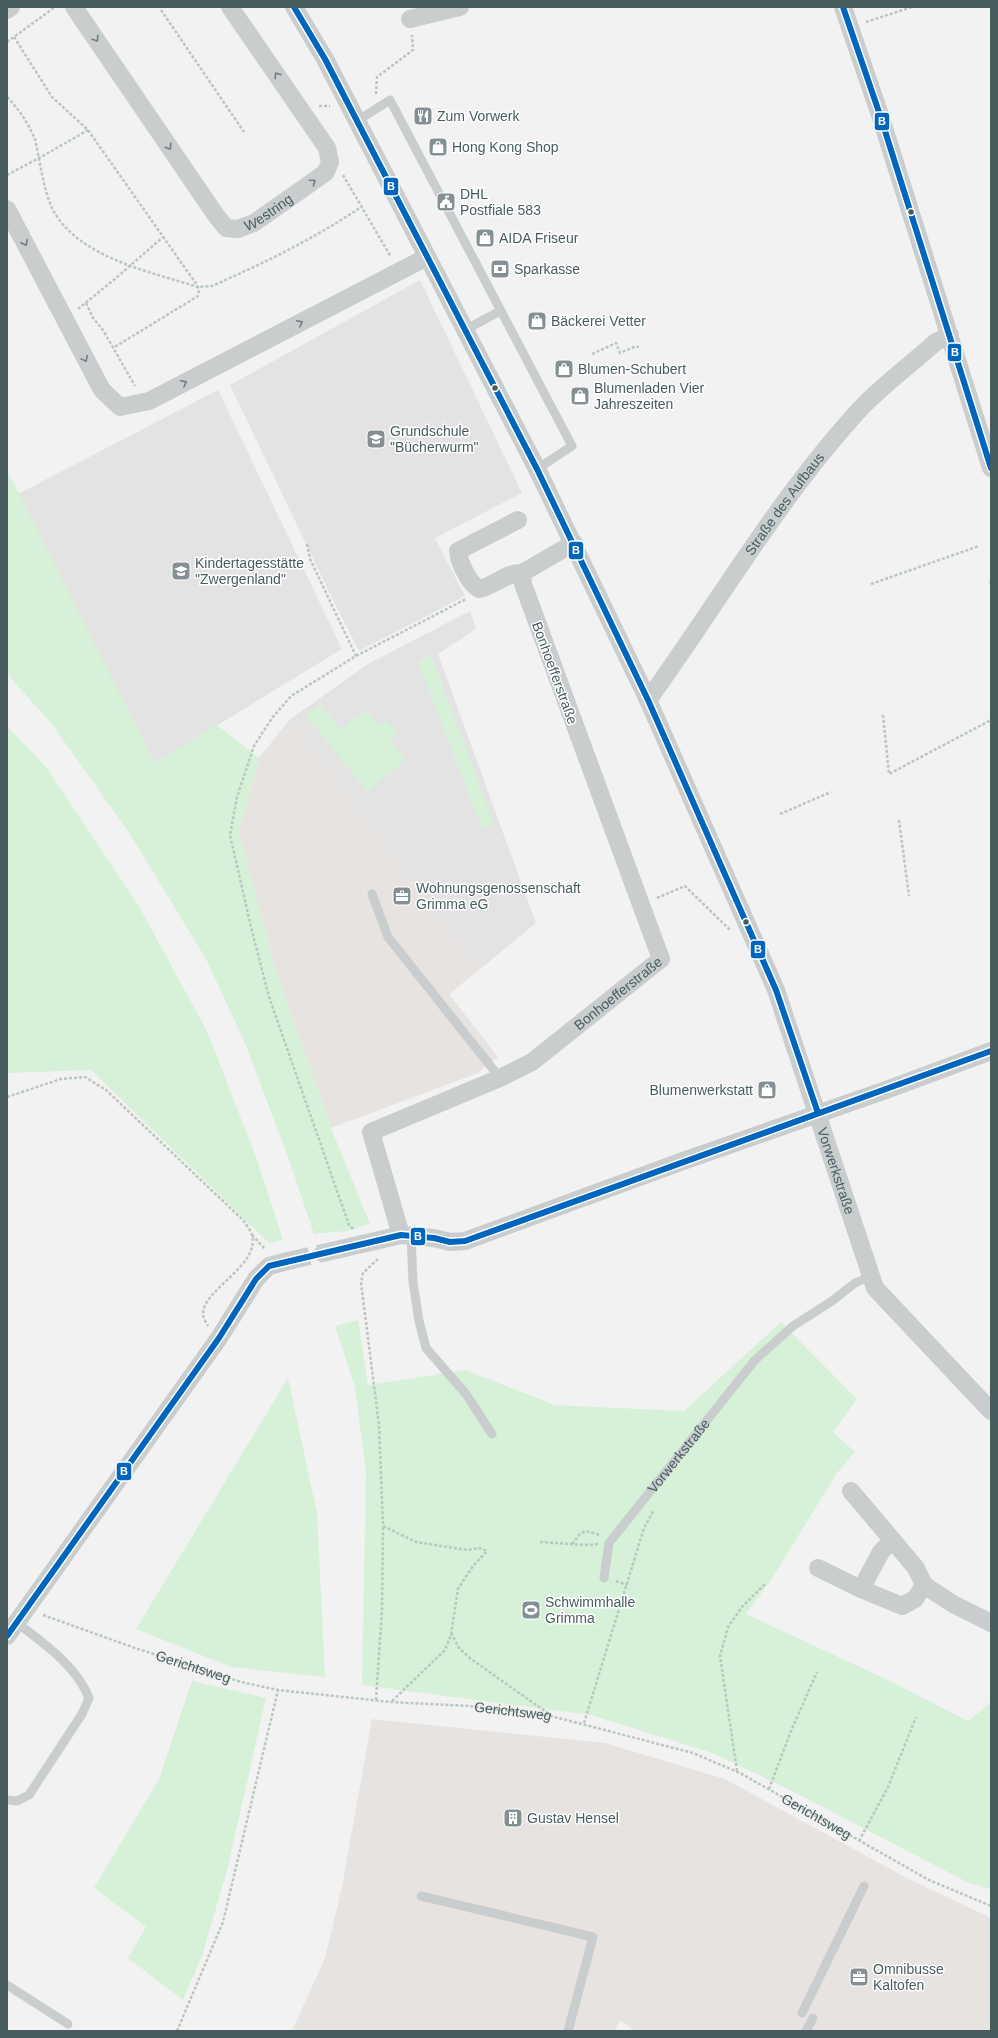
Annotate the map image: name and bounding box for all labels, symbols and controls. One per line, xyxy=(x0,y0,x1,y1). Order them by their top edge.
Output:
one-way arrow xyxy=(91,35,99,42)
one-way arrow xyxy=(274,72,282,79)
restaurant icon: Zum Vorwerk xyxy=(412,105,434,127)
place label: Zum Vorwerk xyxy=(437,108,520,124)
line badge: B xyxy=(874,112,890,131)
text: B xyxy=(878,115,886,127)
shop icon: Hong Kong Shop xyxy=(427,136,449,158)
place label: Hong Kong Shop xyxy=(452,139,559,155)
one-way arrow xyxy=(164,142,171,149)
line badge: B xyxy=(383,177,399,196)
one-way arrow xyxy=(308,180,315,187)
text: B xyxy=(387,180,395,192)
place label: DHL Postfiale 583 xyxy=(460,186,541,218)
street label: Westring xyxy=(242,190,296,234)
public building icon: DHL Postfiale 583 xyxy=(435,191,457,213)
unlabelled marker xyxy=(906,207,916,217)
shop icon: AIDA Friseur xyxy=(474,227,496,249)
place label: AIDA Friseur xyxy=(499,230,579,246)
one-way arrow xyxy=(20,239,28,246)
bank icon: Sparkasse xyxy=(489,258,511,280)
place label: Sparkasse xyxy=(514,261,580,277)
shop icon: Bäckerei Vetter xyxy=(526,310,548,332)
place label: Bäckerei Vetter xyxy=(551,313,646,329)
one-way arrow xyxy=(295,320,303,328)
line badge: B xyxy=(947,343,962,362)
text: B xyxy=(951,346,959,358)
one-way arrow xyxy=(80,354,88,362)
shop icon: Blumen-Schubert xyxy=(553,358,575,380)
place label: Blumen-Schubert xyxy=(578,361,686,377)
one-way arrow xyxy=(180,380,187,388)
place label: Blumenladen Vier Jahreszeiten xyxy=(594,380,705,412)
unlabelled marker xyxy=(490,383,500,393)
shop icon: Blumenladen Vier Jahreszeiten xyxy=(569,385,591,407)
place label: Grundschule "Bücherwurm" xyxy=(390,423,479,455)
school or university icon: Grundschule "Bücherwurm" xyxy=(365,428,387,450)
street label: Straße des Aufbaus xyxy=(742,449,827,558)
line badge: B xyxy=(568,541,584,560)
text: B xyxy=(572,544,580,556)
place label: Kindertagesstätte "Zwergenland" xyxy=(195,555,304,587)
school or university icon: Kindertagesstätte "Zwergenland" xyxy=(170,560,192,582)
street label: Bonhoefferstraße xyxy=(529,620,581,727)
place label: Wohnungsgenossenschaft Grimma eG xyxy=(416,880,581,912)
office icon: Wohnungsgenossenschaft Grimma eG xyxy=(391,885,413,907)
unlabelled marker xyxy=(741,917,751,927)
line badge: B xyxy=(750,940,766,959)
text: B xyxy=(754,943,762,955)
street label: Bonhoefferstraße xyxy=(571,953,665,1033)
shop icon: Blumenwerkstatt xyxy=(756,1079,778,1101)
place label: Blumenwerkstatt xyxy=(650,1082,753,1098)
street label: Vorwerkstraße xyxy=(814,1125,858,1216)
line badge: B xyxy=(410,1227,426,1246)
text: B xyxy=(414,1230,422,1242)
street label: Vorwerkstraße xyxy=(644,1415,713,1496)
line badge: B xyxy=(116,1462,132,1481)
text: B xyxy=(120,1465,128,1477)
place label: Schwimmhalle Grimma xyxy=(545,1594,635,1626)
sports icon: Schwimmhalle Grimma xyxy=(520,1599,542,1621)
street label: Gerichtsweg xyxy=(154,1647,233,1686)
street label: Gerichtsweg xyxy=(473,1699,554,1724)
street label: Gerichtsweg xyxy=(779,1790,854,1842)
building icon: Gustav Hensel xyxy=(502,1807,524,1829)
place label: Gustav Hensel xyxy=(527,1810,619,1826)
place label: Omnibusse Kaltofen xyxy=(873,1961,944,1993)
office icon: Omnibusse Kaltofen xyxy=(848,1966,870,1988)

